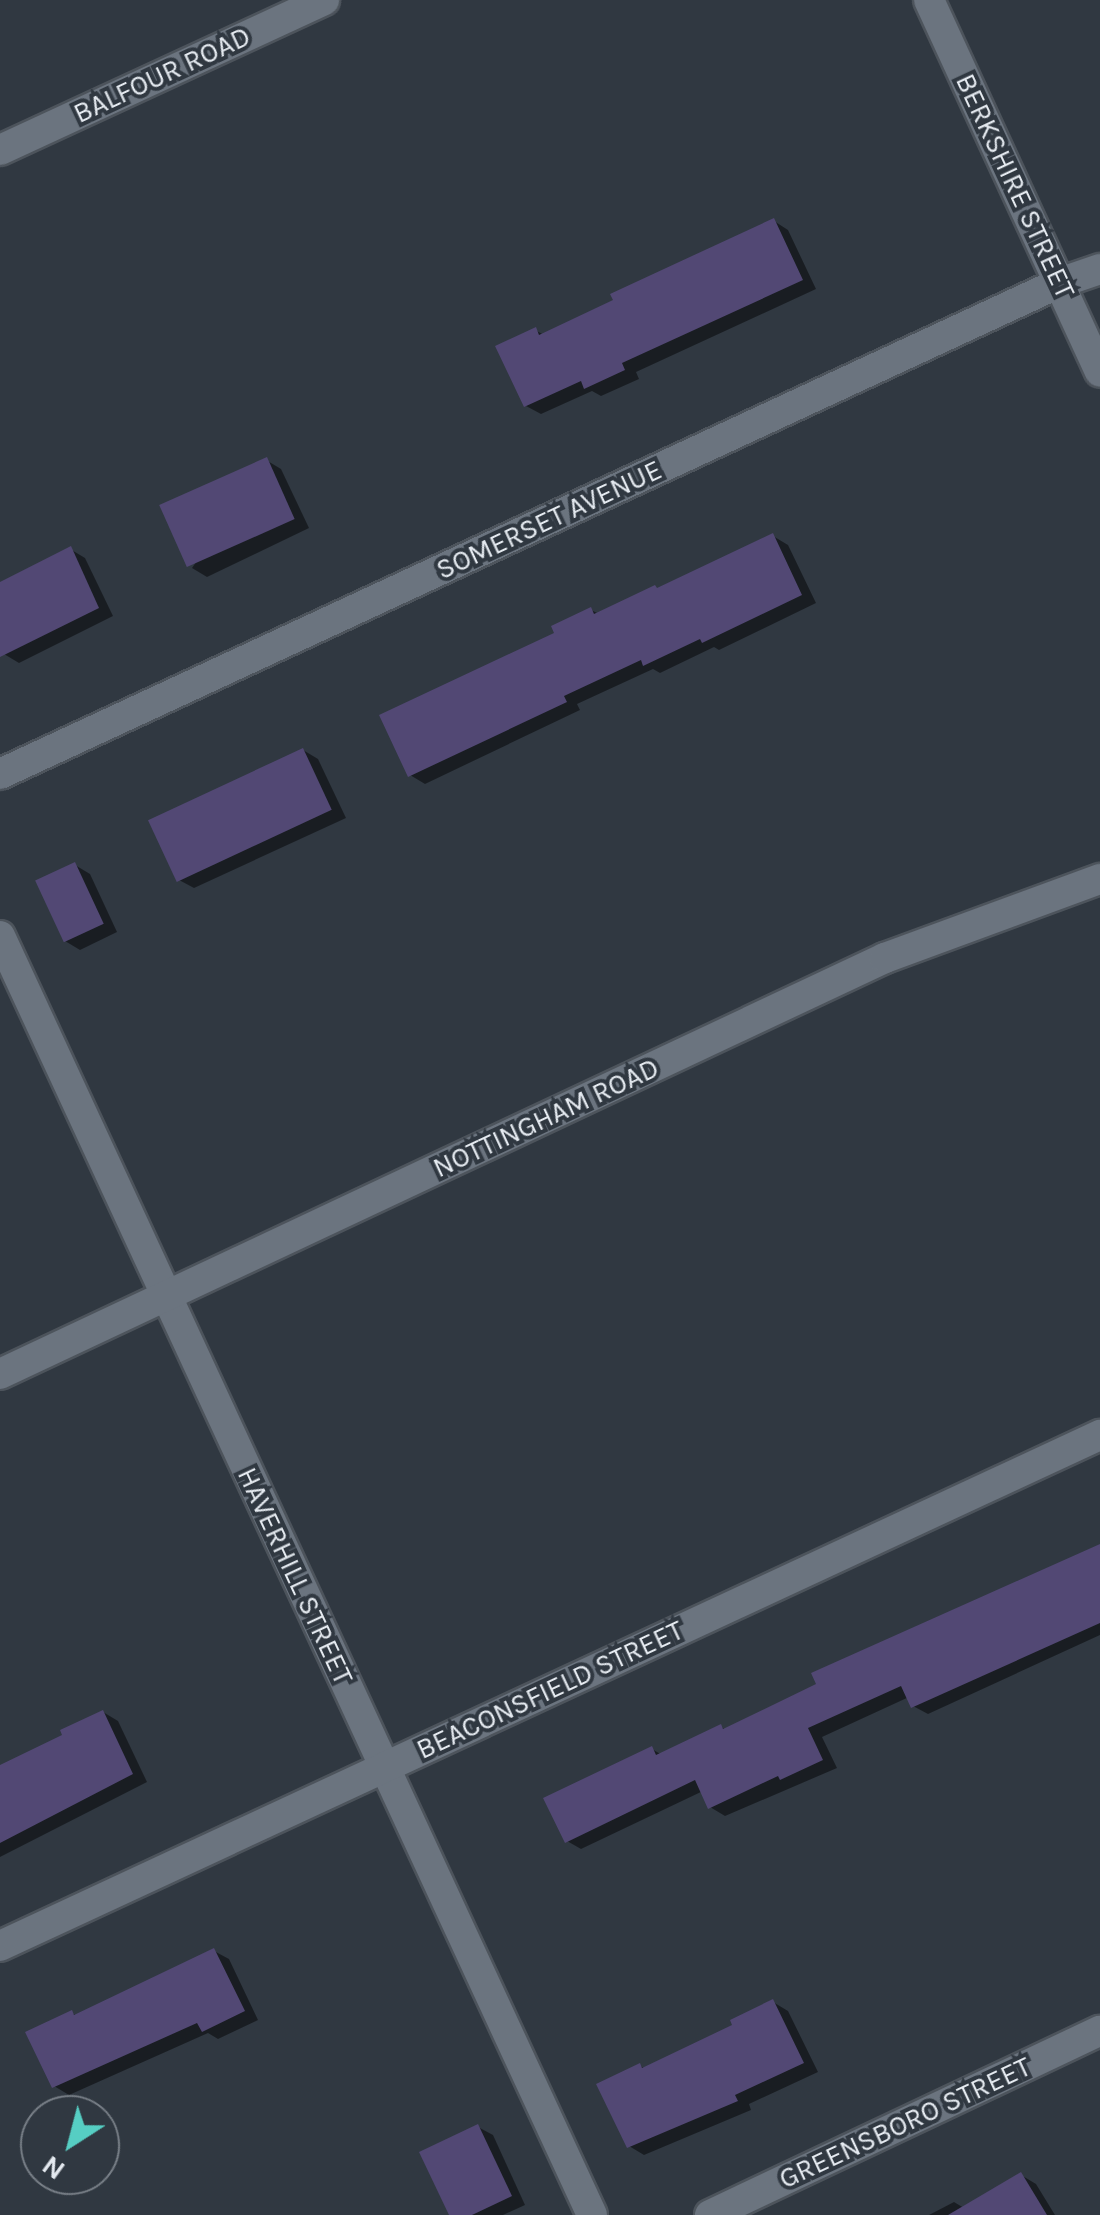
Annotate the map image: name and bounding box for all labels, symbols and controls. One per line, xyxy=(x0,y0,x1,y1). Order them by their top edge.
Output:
street label: BALFOUR ROAD xyxy=(68,19,256,131)
street label: BERKSHIRE STREET xyxy=(948,68,1082,304)
street label: SOMERSET AVENUE xyxy=(431,453,667,587)
street label: NOTTINGHAM ROAD xyxy=(428,1051,664,1185)
street label: HAVERHILL STREET xyxy=(230,1462,360,1690)
street label: BEACONSFIELD STREET xyxy=(411,1613,689,1767)
street label: GREENSBORO STREET xyxy=(774,2050,1036,2196)
north arrow xyxy=(20,2095,120,2195)
text: N xyxy=(35,2149,71,2187)

